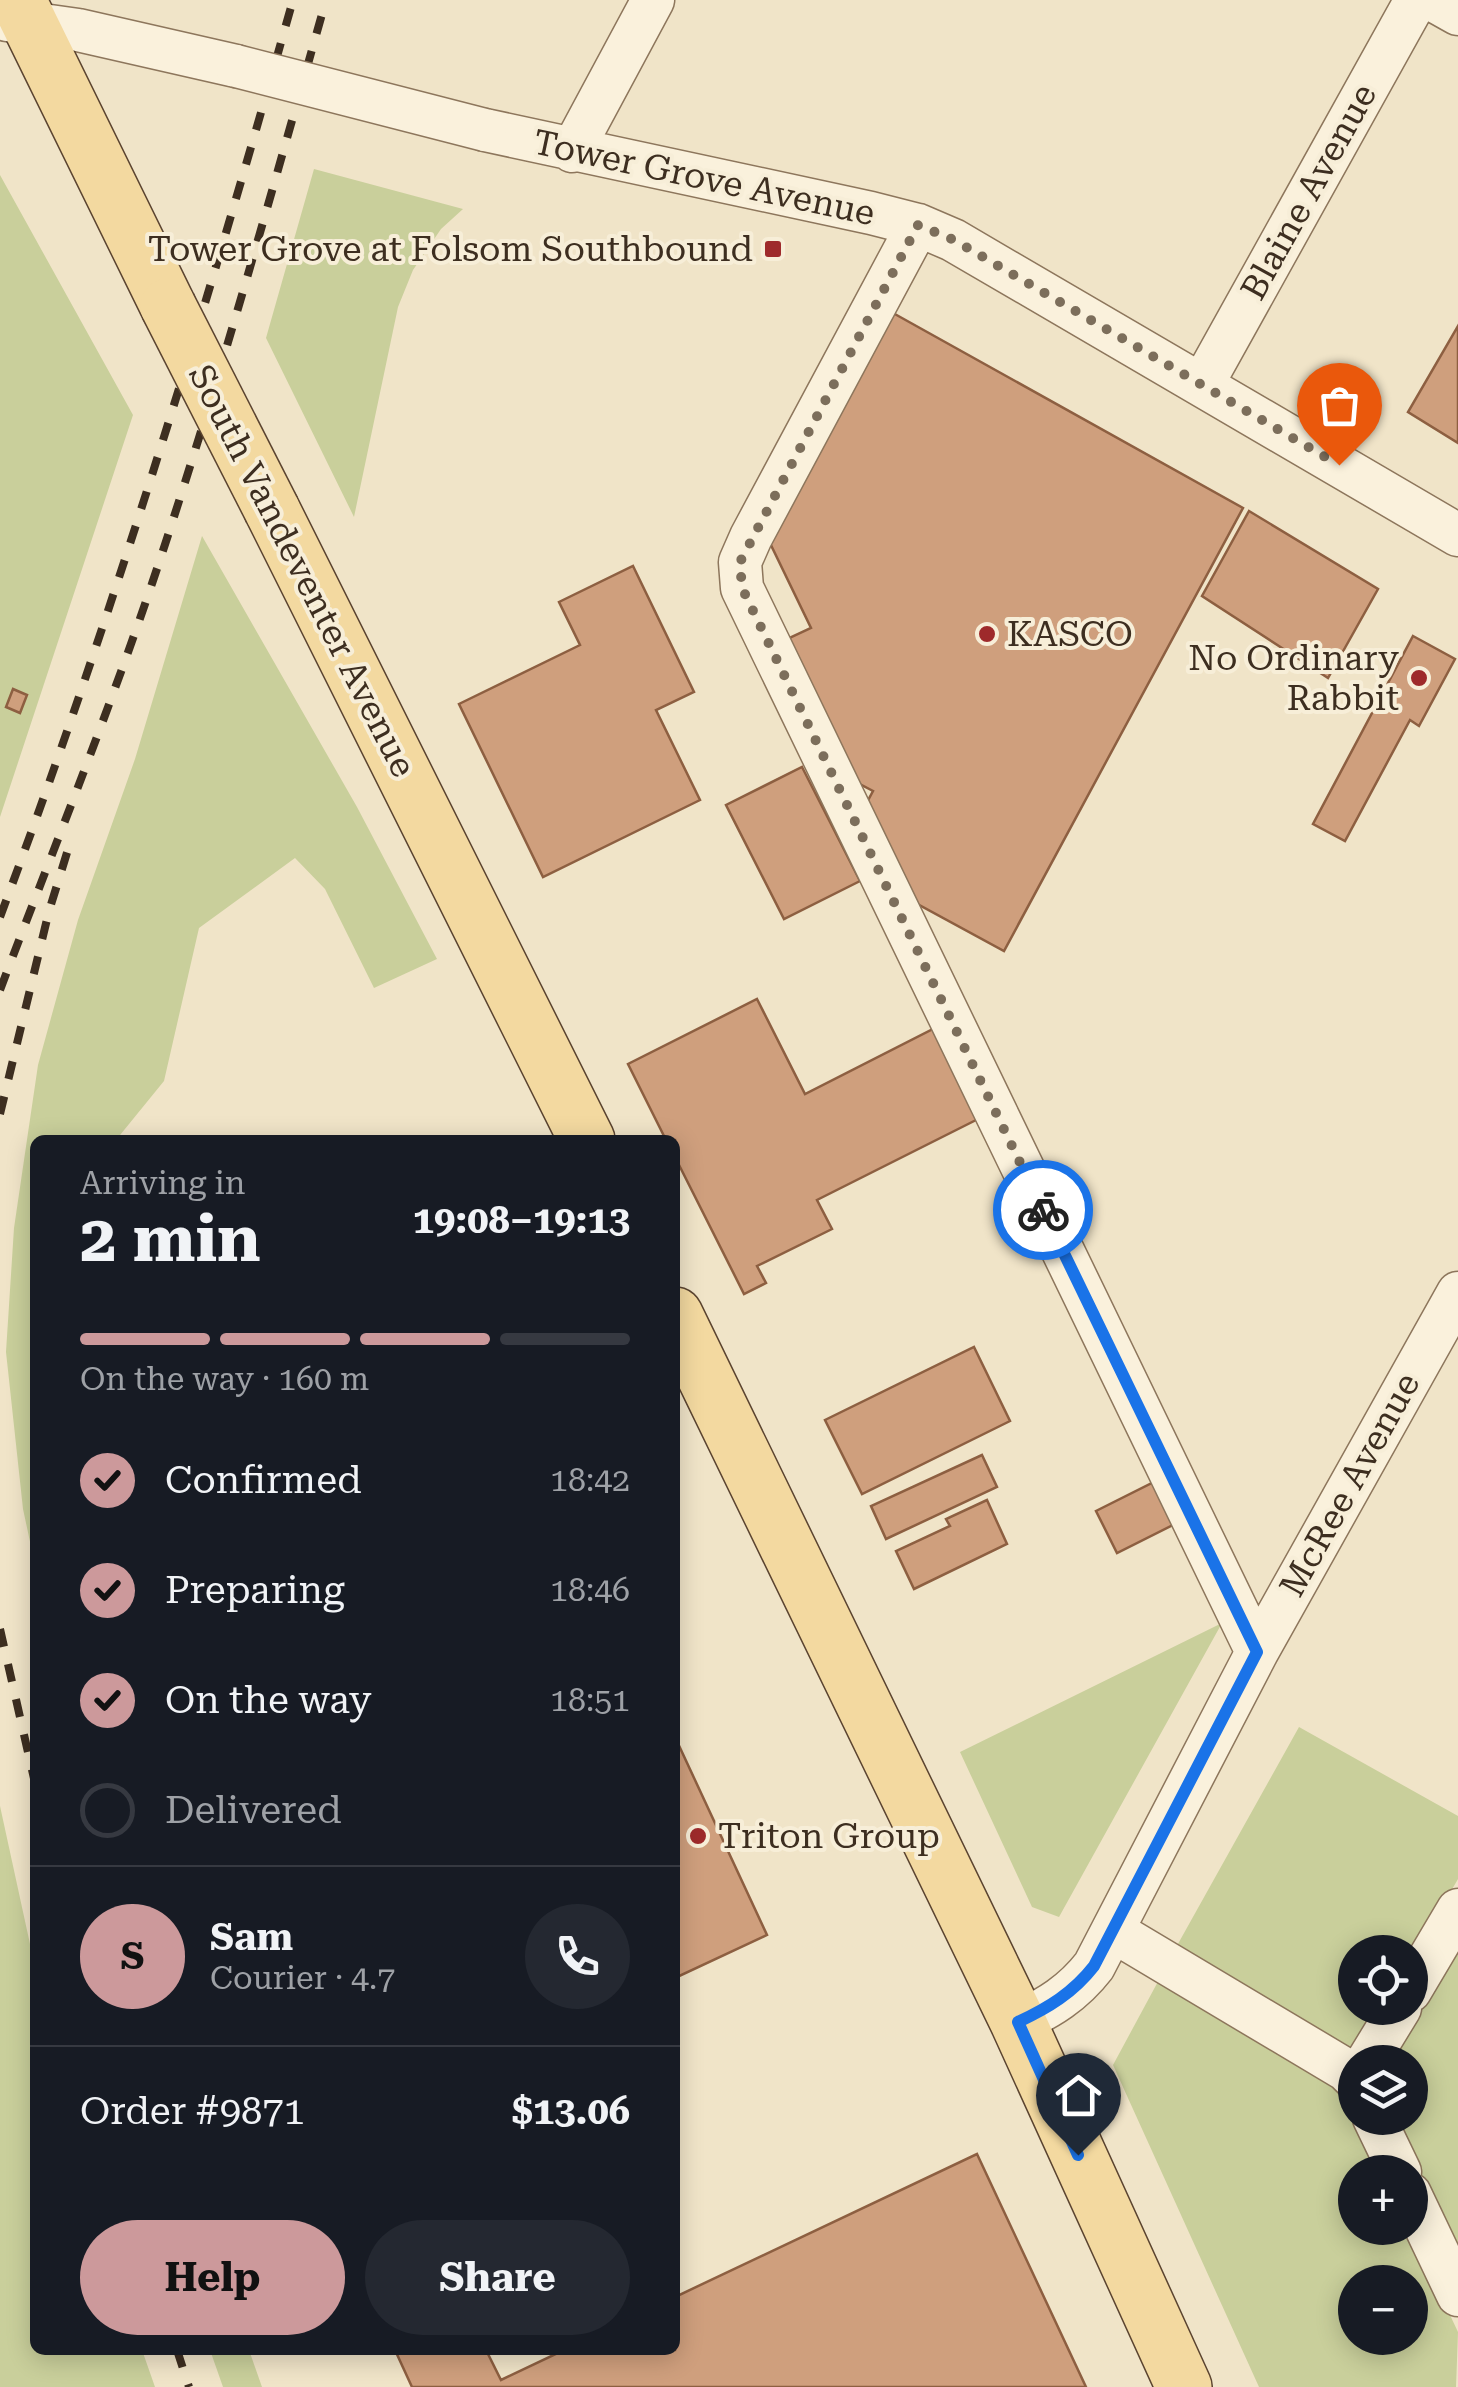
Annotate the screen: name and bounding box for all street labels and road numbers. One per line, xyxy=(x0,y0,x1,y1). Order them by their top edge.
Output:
street label: Blaine Avenue xyxy=(1233,77,1385,307)
street label: Tower Grove Avenue xyxy=(530,122,878,234)
street label: South Vandeventer Avenue xyxy=(180,358,424,784)
street label: McRee Avenue xyxy=(1272,1366,1428,1604)

